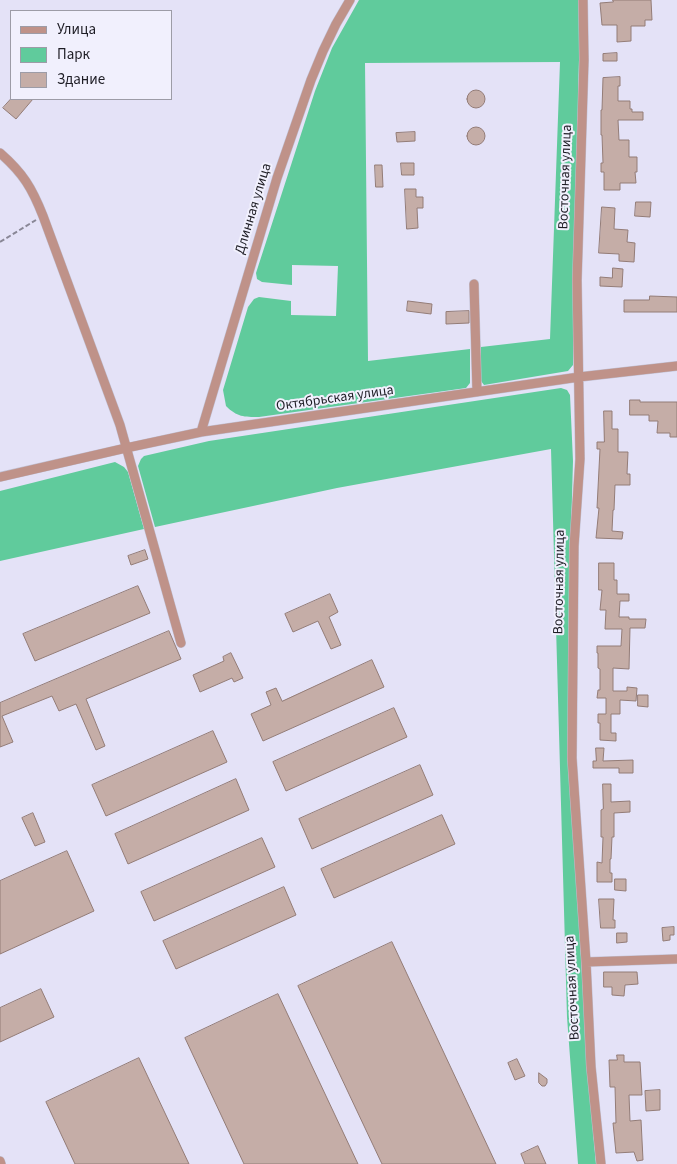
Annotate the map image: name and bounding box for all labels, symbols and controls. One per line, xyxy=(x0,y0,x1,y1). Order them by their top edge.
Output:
legend xyxy=(10,10,172,100)
text: Улица xyxy=(57,19,96,40)
text: Парк xyxy=(57,44,90,65)
text: Здание xyxy=(57,69,105,90)
street label: Восточная улица xyxy=(556,124,576,230)
street label: Длинная улица xyxy=(232,161,276,257)
street label: Октябрьская улица xyxy=(275,382,395,416)
street label: Восточная улица xyxy=(551,530,569,634)
street label: Восточная улица xyxy=(562,935,584,1041)

